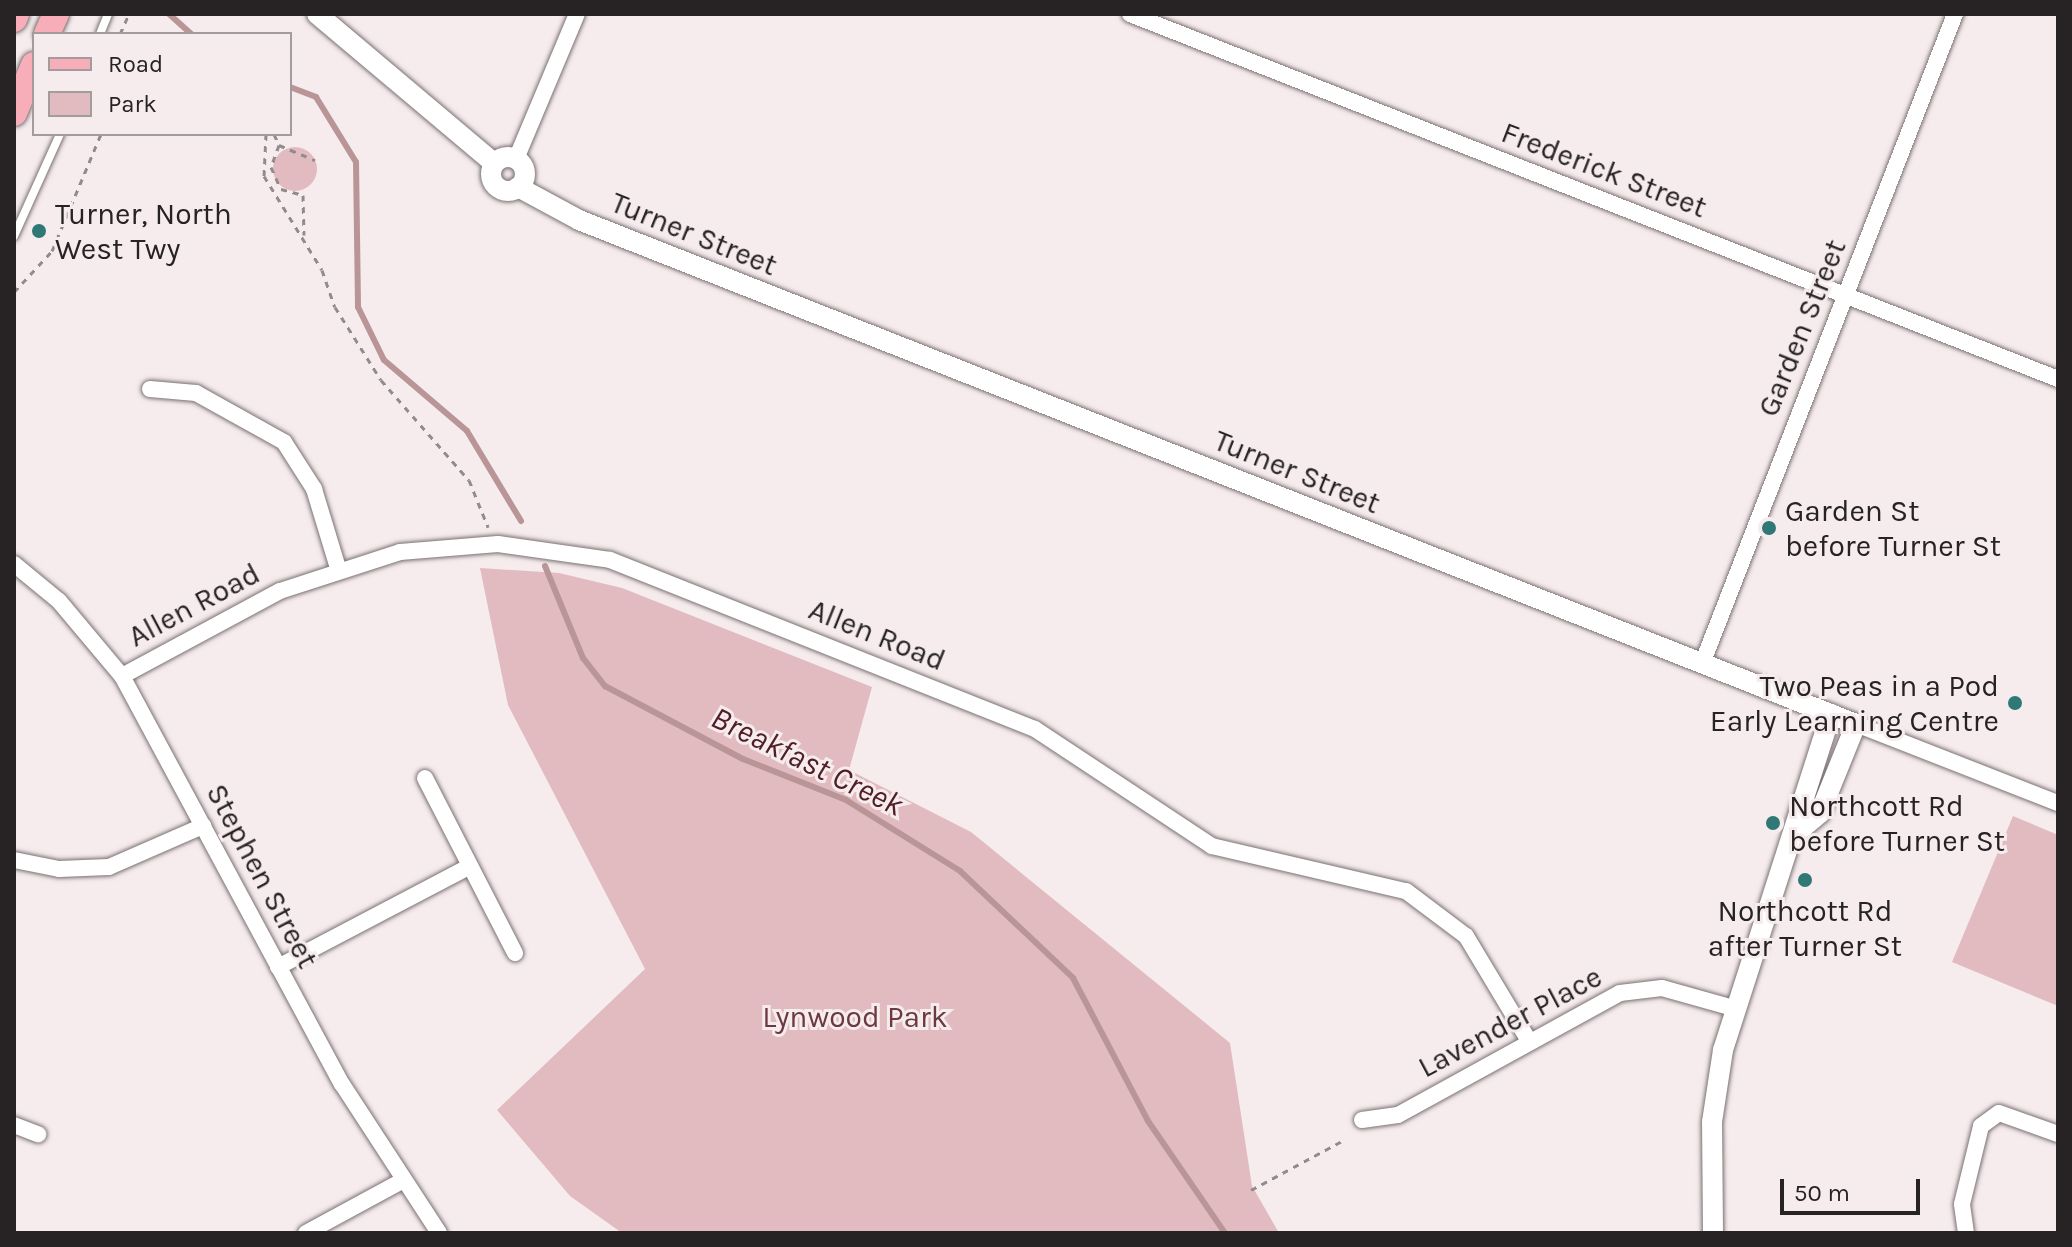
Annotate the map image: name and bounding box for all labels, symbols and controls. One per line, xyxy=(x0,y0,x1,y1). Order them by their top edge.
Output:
legend xyxy=(32,32,292,136)
text: Road xyxy=(108,50,163,78)
text: Park xyxy=(108,90,157,118)
street label: Frederick Street xyxy=(1496,114,1712,226)
street label: Turner Street xyxy=(606,184,782,284)
place label: Turner, North West Twy xyxy=(55,196,232,266)
marker: Turner, North West Twy xyxy=(30,222,48,240)
street label: Garden Street xyxy=(1750,234,1854,422)
street label: Turner Street xyxy=(1209,422,1385,522)
place label: Garden St before Turner St xyxy=(1785,493,2001,564)
marker: Garden St before Turner St xyxy=(1760,519,1778,537)
street label: Allen Road xyxy=(122,555,266,655)
street label: Allen Road xyxy=(804,591,950,679)
place label: Two Peas in a Pod Early Learning Centre xyxy=(1710,668,1999,738)
marker: Two Peas in a Pod Early Learning Centre xyxy=(2006,694,2024,712)
water label: Breakfast Creek xyxy=(705,699,909,825)
street label: Stephen Street xyxy=(198,778,326,974)
place label: Northcott Rd before Turner St xyxy=(1789,788,2005,858)
marker: Northcott Rd before Turner St xyxy=(1764,814,1782,832)
marker: Northcott Rd after Turner St xyxy=(1796,871,1814,889)
place label: Northcott Rd after Turner St xyxy=(1708,893,1902,964)
street label: Lavender Place xyxy=(1412,959,1608,1085)
park label: Lynwood Park xyxy=(762,999,948,1035)
scale bar xyxy=(1784,1163,1924,1213)
text: 50 m xyxy=(1794,1179,1850,1207)

